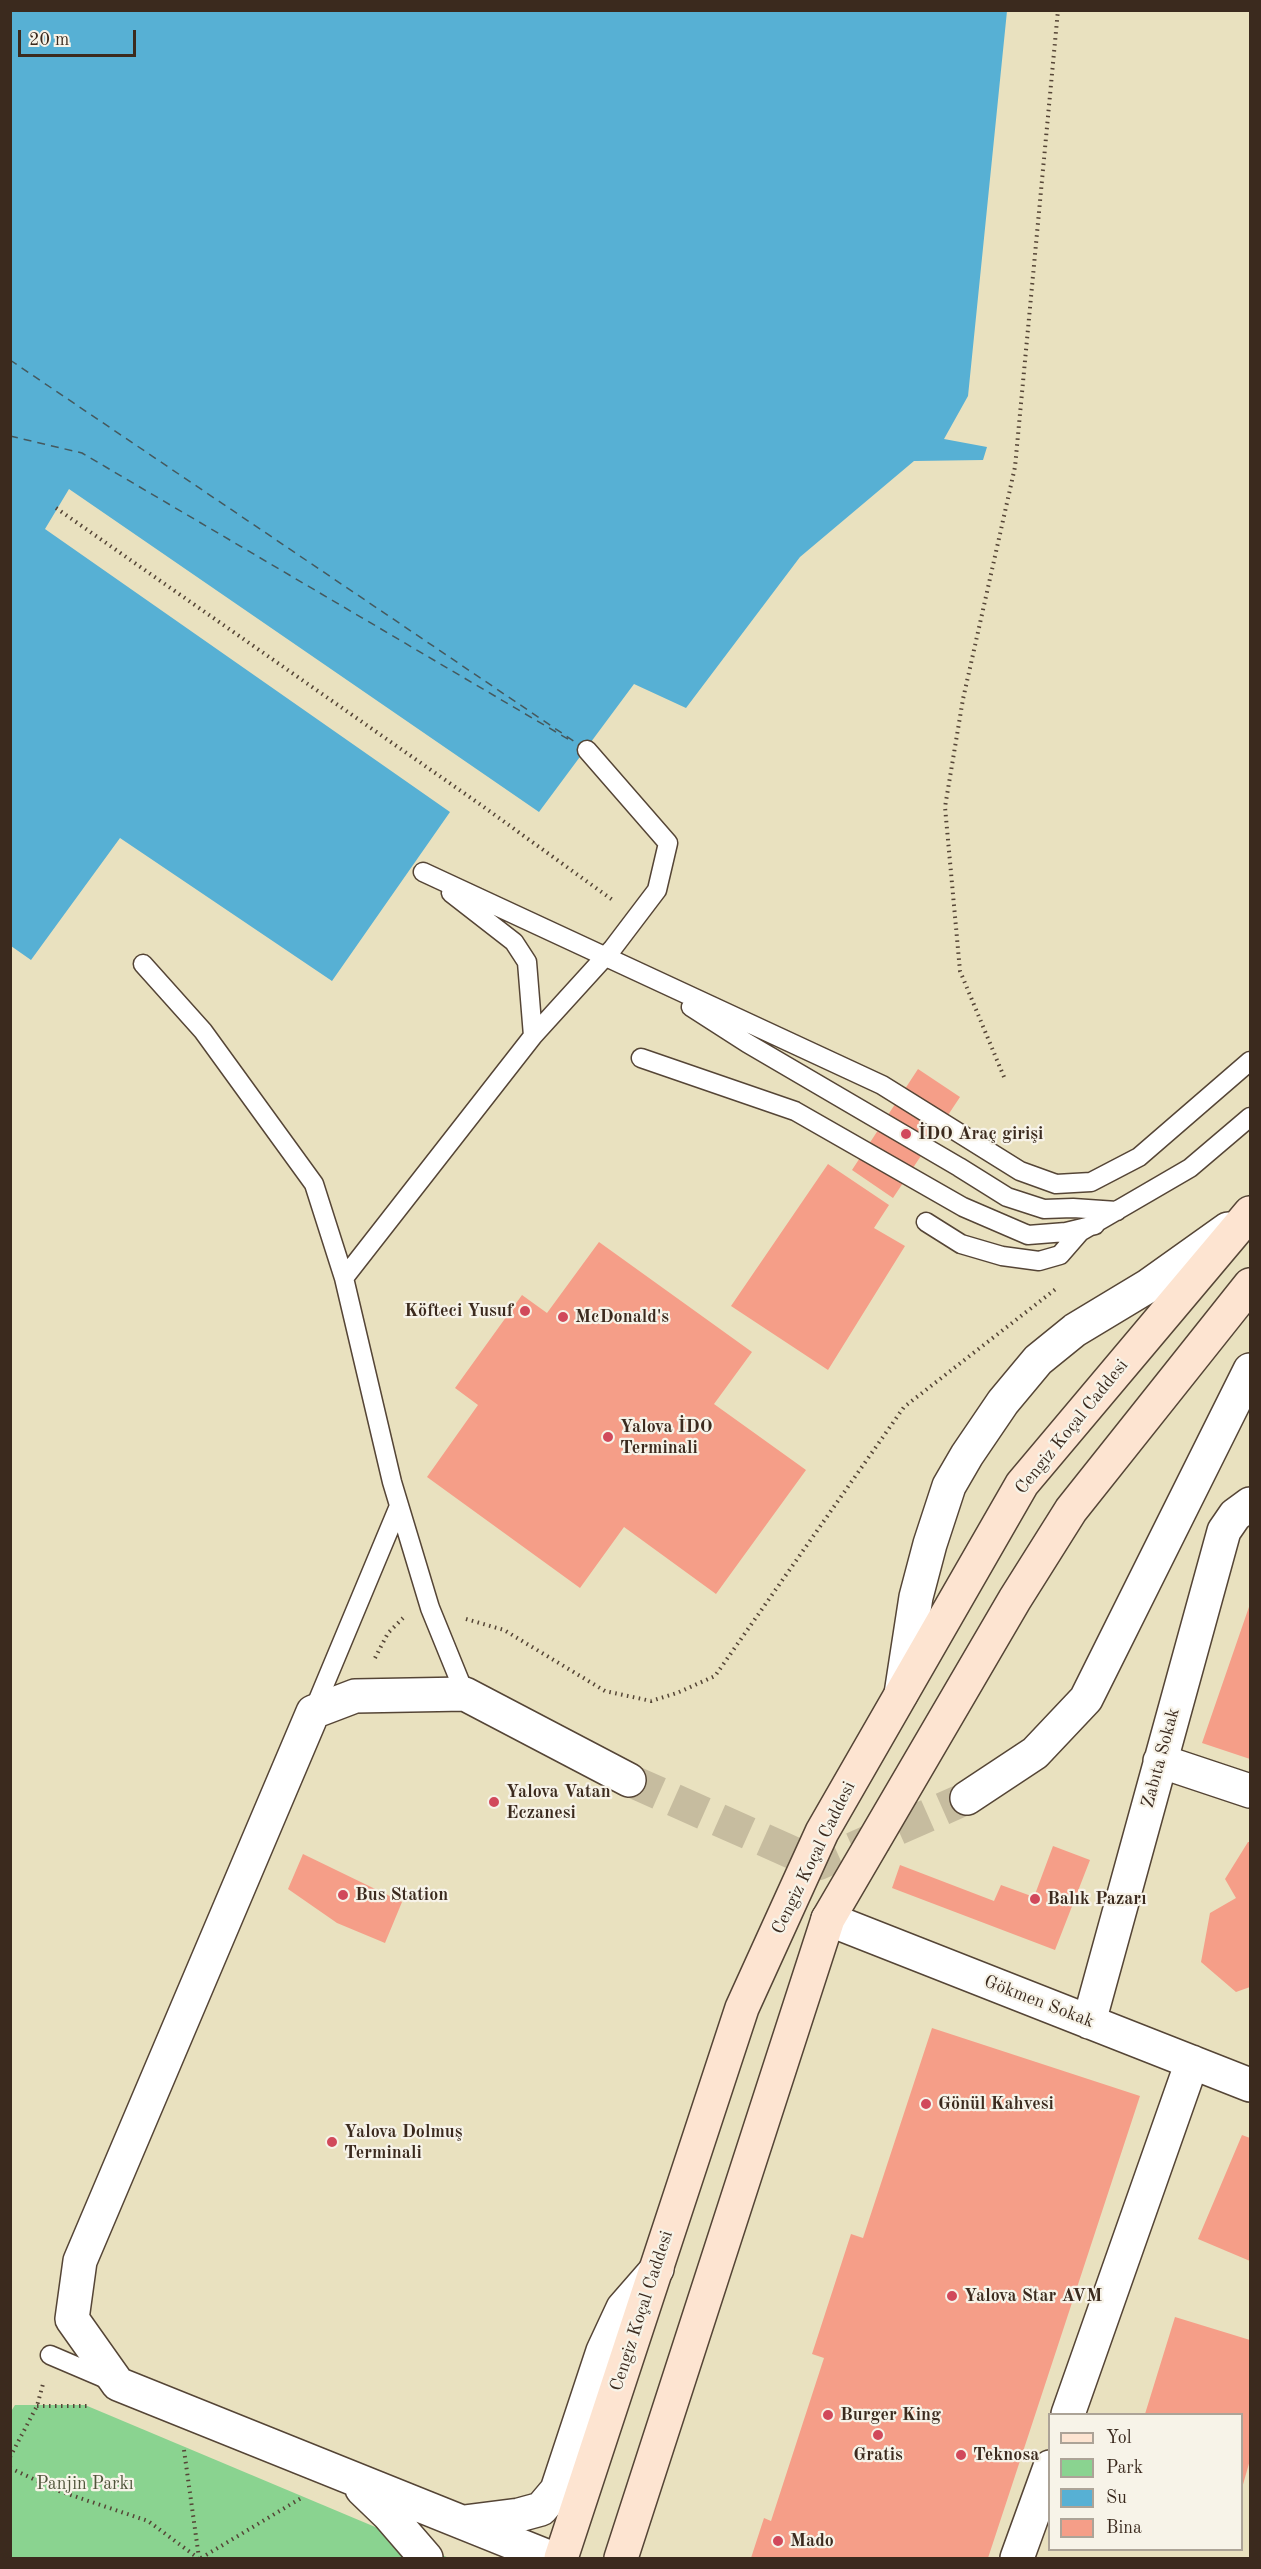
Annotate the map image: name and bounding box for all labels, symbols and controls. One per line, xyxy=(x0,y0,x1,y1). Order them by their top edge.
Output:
scale bar xyxy=(21,18,140,56)
text: 20 m xyxy=(29,31,69,49)
place label: İDO Araç girişi xyxy=(918,1123,1043,1145)
marker: İDO Araç girişi xyxy=(899,1127,913,1141)
place label: Köfteci Yusuf xyxy=(404,1300,513,1322)
marker: Köfteci Yusuf xyxy=(518,1304,532,1318)
place label: McDonald's xyxy=(575,1306,669,1328)
marker: McDonald's xyxy=(556,1310,570,1324)
street label: Cengiz Koçal Caddesi xyxy=(1011,1355,1133,1499)
place label: Yalova İDO Terminali xyxy=(620,1416,713,1458)
marker: Yalova İDO Terminali xyxy=(601,1430,615,1444)
street label: Zabıta Sokak xyxy=(1137,1706,1185,1810)
street label: Cengiz Koçal Caddesi xyxy=(768,1778,860,1938)
place label: Yalova Vatan Eczanesi xyxy=(506,1781,611,1824)
marker: Yalova Vatan Eczanesi xyxy=(487,1795,501,1809)
place label: Bus Station xyxy=(355,1884,448,1906)
marker: Bus Station xyxy=(336,1888,350,1902)
place label: Balık Pazarı xyxy=(1047,1888,1146,1910)
marker: Balık Pazarı xyxy=(1028,1892,1042,1906)
street label: Gökmen Sokak xyxy=(981,1971,1097,2033)
place label: Gönül Kahvesi xyxy=(938,2093,1054,2115)
marker: Gönül Kahvesi xyxy=(919,2097,933,2111)
place label: Yalova Dolmuş Terminali xyxy=(344,2121,462,2164)
marker: Yalova Dolmuş Terminali xyxy=(325,2135,339,2149)
street label: Cengiz Koçal Caddesi xyxy=(606,2228,678,2394)
place label: Yalova Star AVM xyxy=(964,2285,1102,2307)
marker: Yalova Star AVM xyxy=(945,2289,959,2303)
place label: Burger King xyxy=(840,2404,941,2426)
marker: Burger King xyxy=(821,2408,835,2422)
legend xyxy=(1048,2413,1243,2551)
marker: Gratis xyxy=(871,2428,885,2442)
text: Yol xyxy=(1106,2429,1132,2447)
place label: Gratis xyxy=(853,2444,903,2466)
place label: Teknosa xyxy=(973,2444,1039,2466)
marker: Teknosa xyxy=(954,2448,968,2462)
text: Park xyxy=(1106,2459,1143,2477)
park label: Panjin Parkı xyxy=(36,2473,134,2495)
text: Su xyxy=(1106,2489,1127,2507)
text: Bina xyxy=(1106,2519,1142,2537)
place label: Mado xyxy=(790,2530,834,2552)
marker: Mado xyxy=(771,2534,785,2548)

